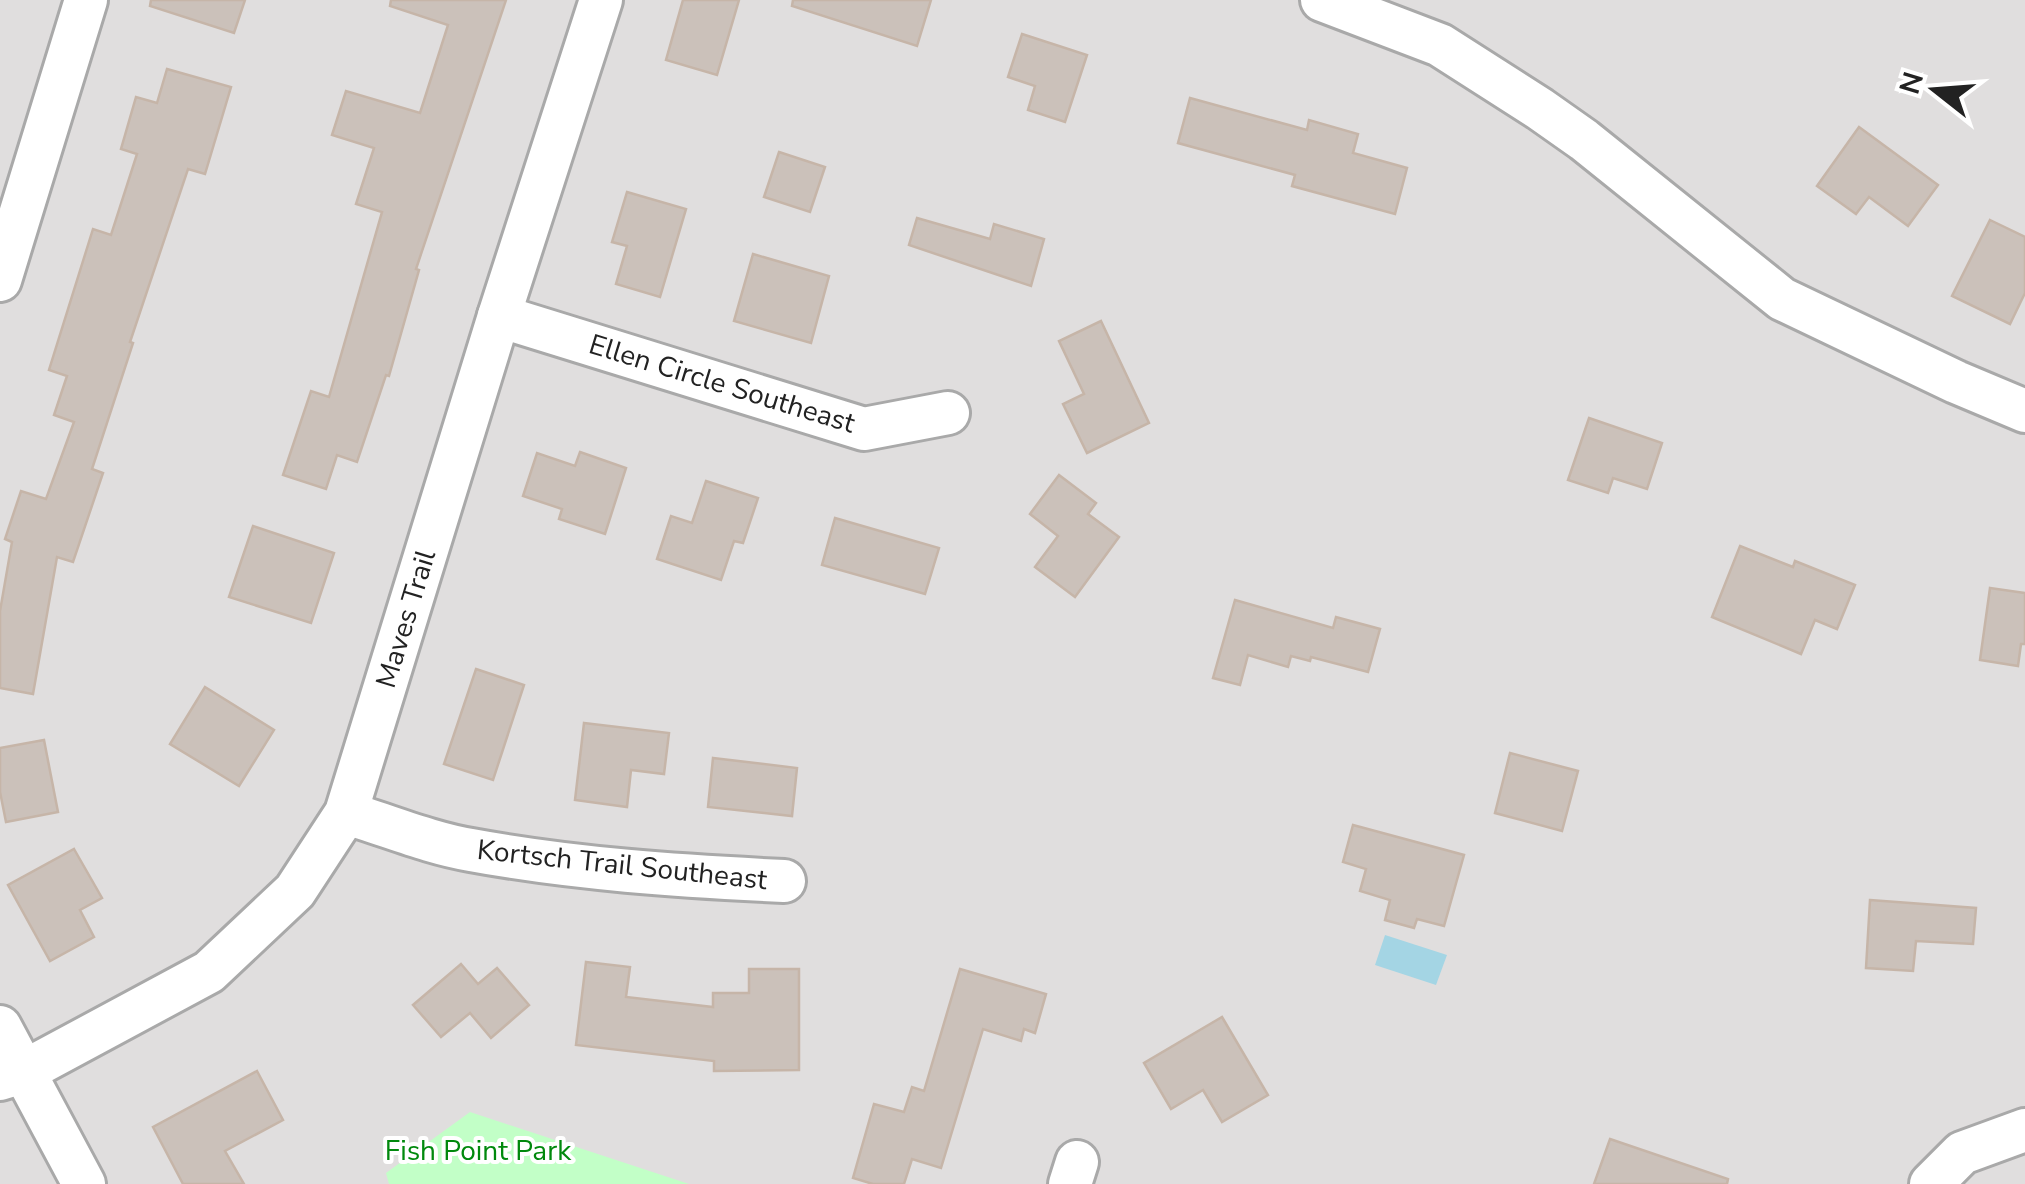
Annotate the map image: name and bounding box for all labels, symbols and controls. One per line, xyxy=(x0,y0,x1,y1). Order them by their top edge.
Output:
north arrow xyxy=(1885,40,1985,140)
text: N xyxy=(1891,67,1933,99)
street label: Ellen Circle Southeast xyxy=(584,325,860,443)
street label: Maves Trail xyxy=(367,545,445,693)
street label: Kortsch Trail Southeast xyxy=(475,831,769,899)
park label: Fish Point Park xyxy=(385,1132,572,1170)

